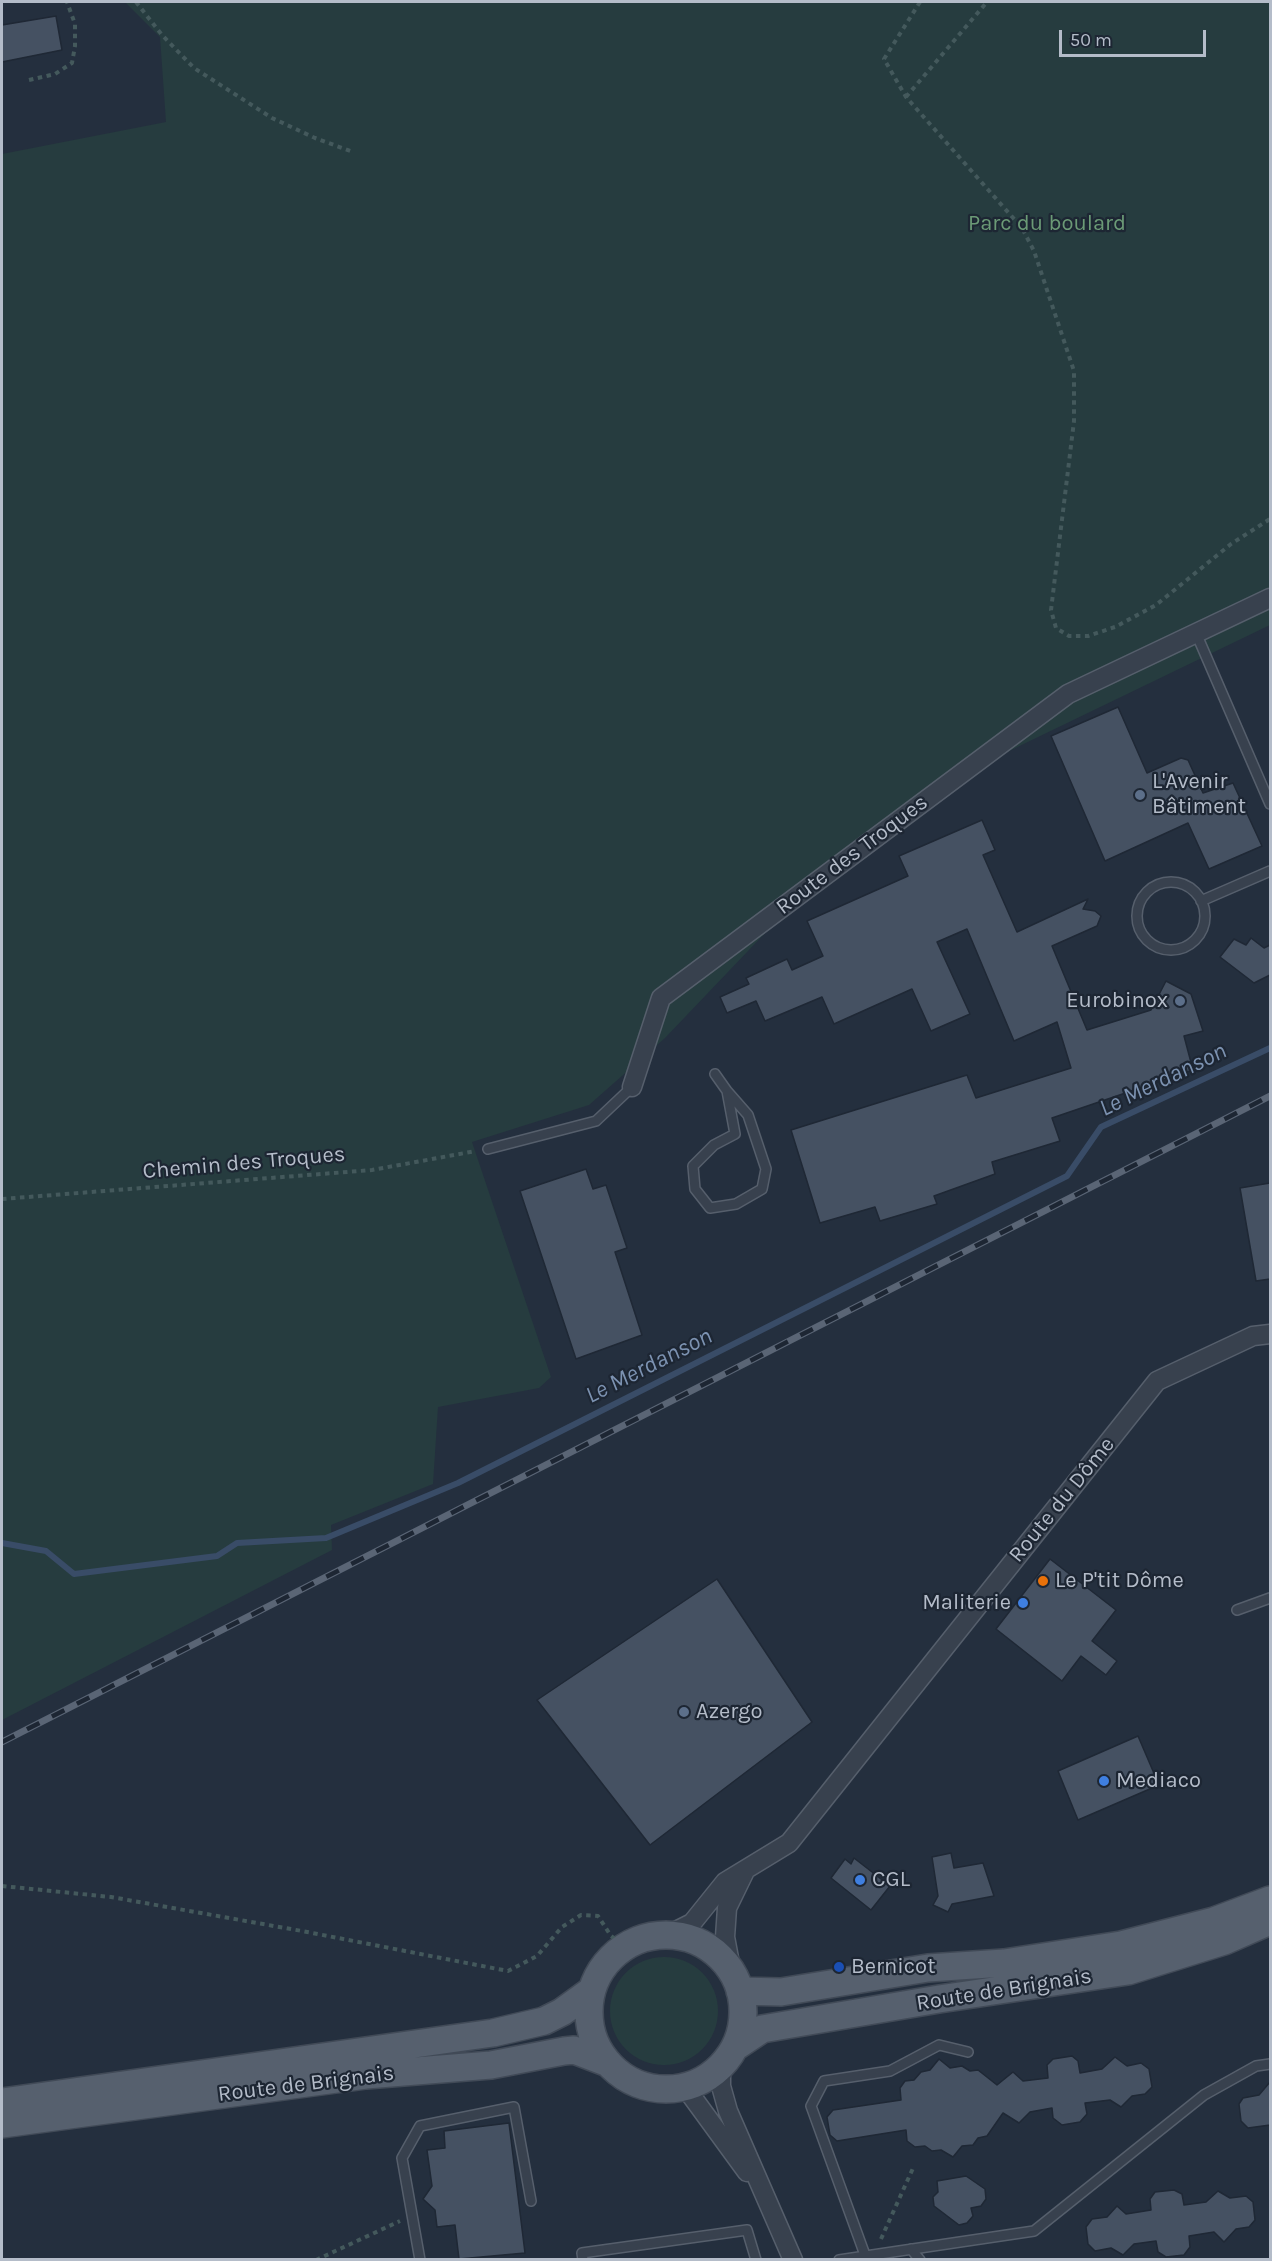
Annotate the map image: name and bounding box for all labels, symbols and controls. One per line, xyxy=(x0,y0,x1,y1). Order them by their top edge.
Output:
scale bar xyxy=(1062,18,1209,56)
text: 50 m xyxy=(1070,29,1112,51)
park label: Parc du boulard xyxy=(968,211,1126,237)
place label: L'Avenir Bâtiment xyxy=(1152,769,1246,820)
marker: L'Avenir Bâtiment xyxy=(1133,788,1147,802)
street label: Route des Troques xyxy=(771,789,933,921)
place label: Eurobinox xyxy=(1066,988,1168,1014)
marker: Eurobinox xyxy=(1173,994,1187,1008)
water label: Le Merdanson xyxy=(1095,1037,1231,1123)
street label: Chemin des Troques xyxy=(142,1141,346,1185)
water label: Le Merdanson xyxy=(581,1322,717,1410)
street label: Route du Dôme xyxy=(1003,1432,1121,1568)
place label: Le P'tit Dôme xyxy=(1055,1568,1184,1594)
marker: Le P'tit Dôme xyxy=(1036,1574,1050,1588)
place label: Maliterie xyxy=(922,1590,1011,1616)
marker: Maliterie xyxy=(1016,1596,1030,1610)
place label: Azergo xyxy=(696,1699,762,1725)
marker: Azergo xyxy=(677,1705,691,1719)
place label: Mediaco xyxy=(1116,1768,1201,1794)
marker: Mediaco xyxy=(1097,1774,1111,1788)
place label: CGL xyxy=(872,1867,910,1893)
marker: CGL xyxy=(853,1873,867,1887)
place label: Bernicot xyxy=(851,1954,935,1980)
marker: Bernicot xyxy=(832,1960,846,1974)
street label: Route de Brignais xyxy=(914,1963,1094,2017)
street label: Route de Brignais xyxy=(216,2060,396,2108)

